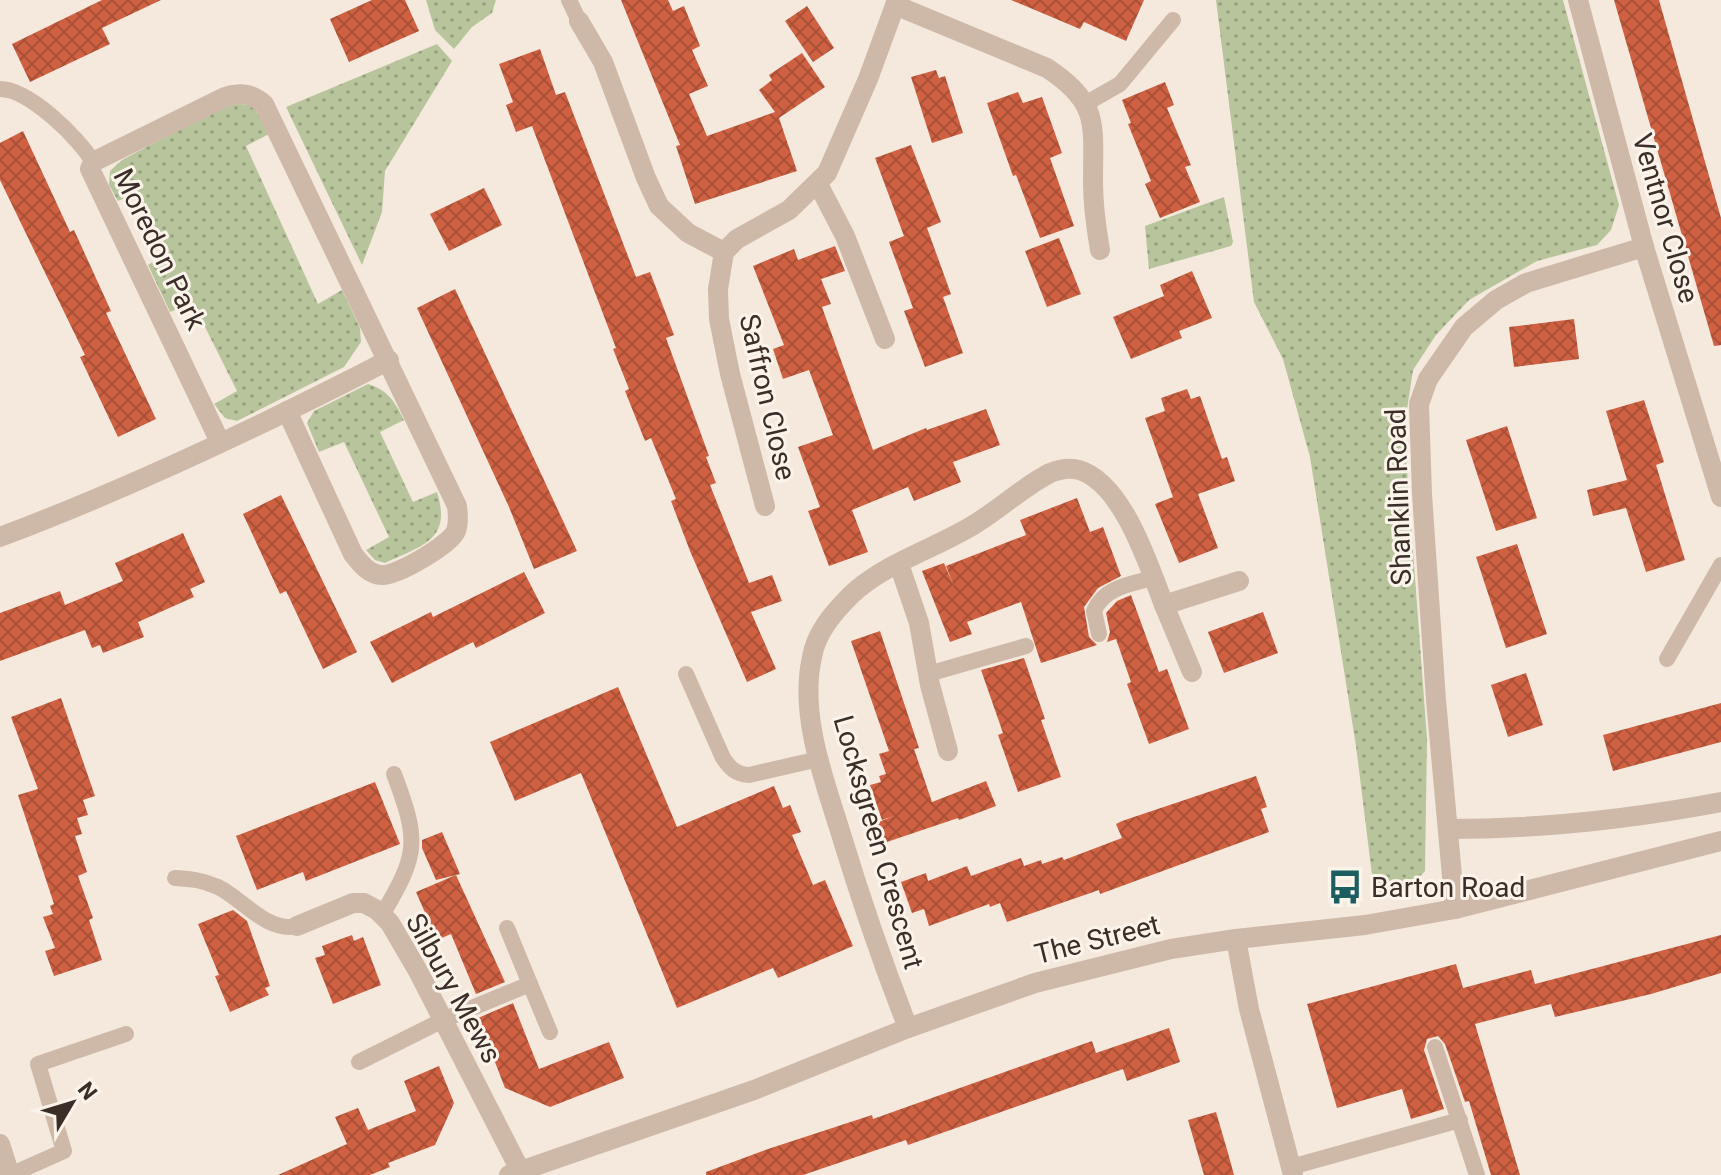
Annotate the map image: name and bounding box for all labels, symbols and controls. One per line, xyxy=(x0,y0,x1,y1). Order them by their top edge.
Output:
street label: Ventnor Close xyxy=(1626,130,1705,307)
street label: Moredon Park xyxy=(106,163,213,336)
street label: Saffron Close xyxy=(732,311,803,483)
street label: Shanklin Road xyxy=(1379,408,1418,586)
street label: Locksgreen Crescent xyxy=(827,712,931,973)
bus stop icon: Barton Road xyxy=(1326,868,1364,906)
place label: Barton Road xyxy=(1371,871,1525,904)
street label: Silbury Mews xyxy=(399,908,508,1069)
street label: The Street xyxy=(1031,908,1163,971)
north arrow xyxy=(32,1063,112,1143)
text: N xyxy=(73,1077,102,1105)

